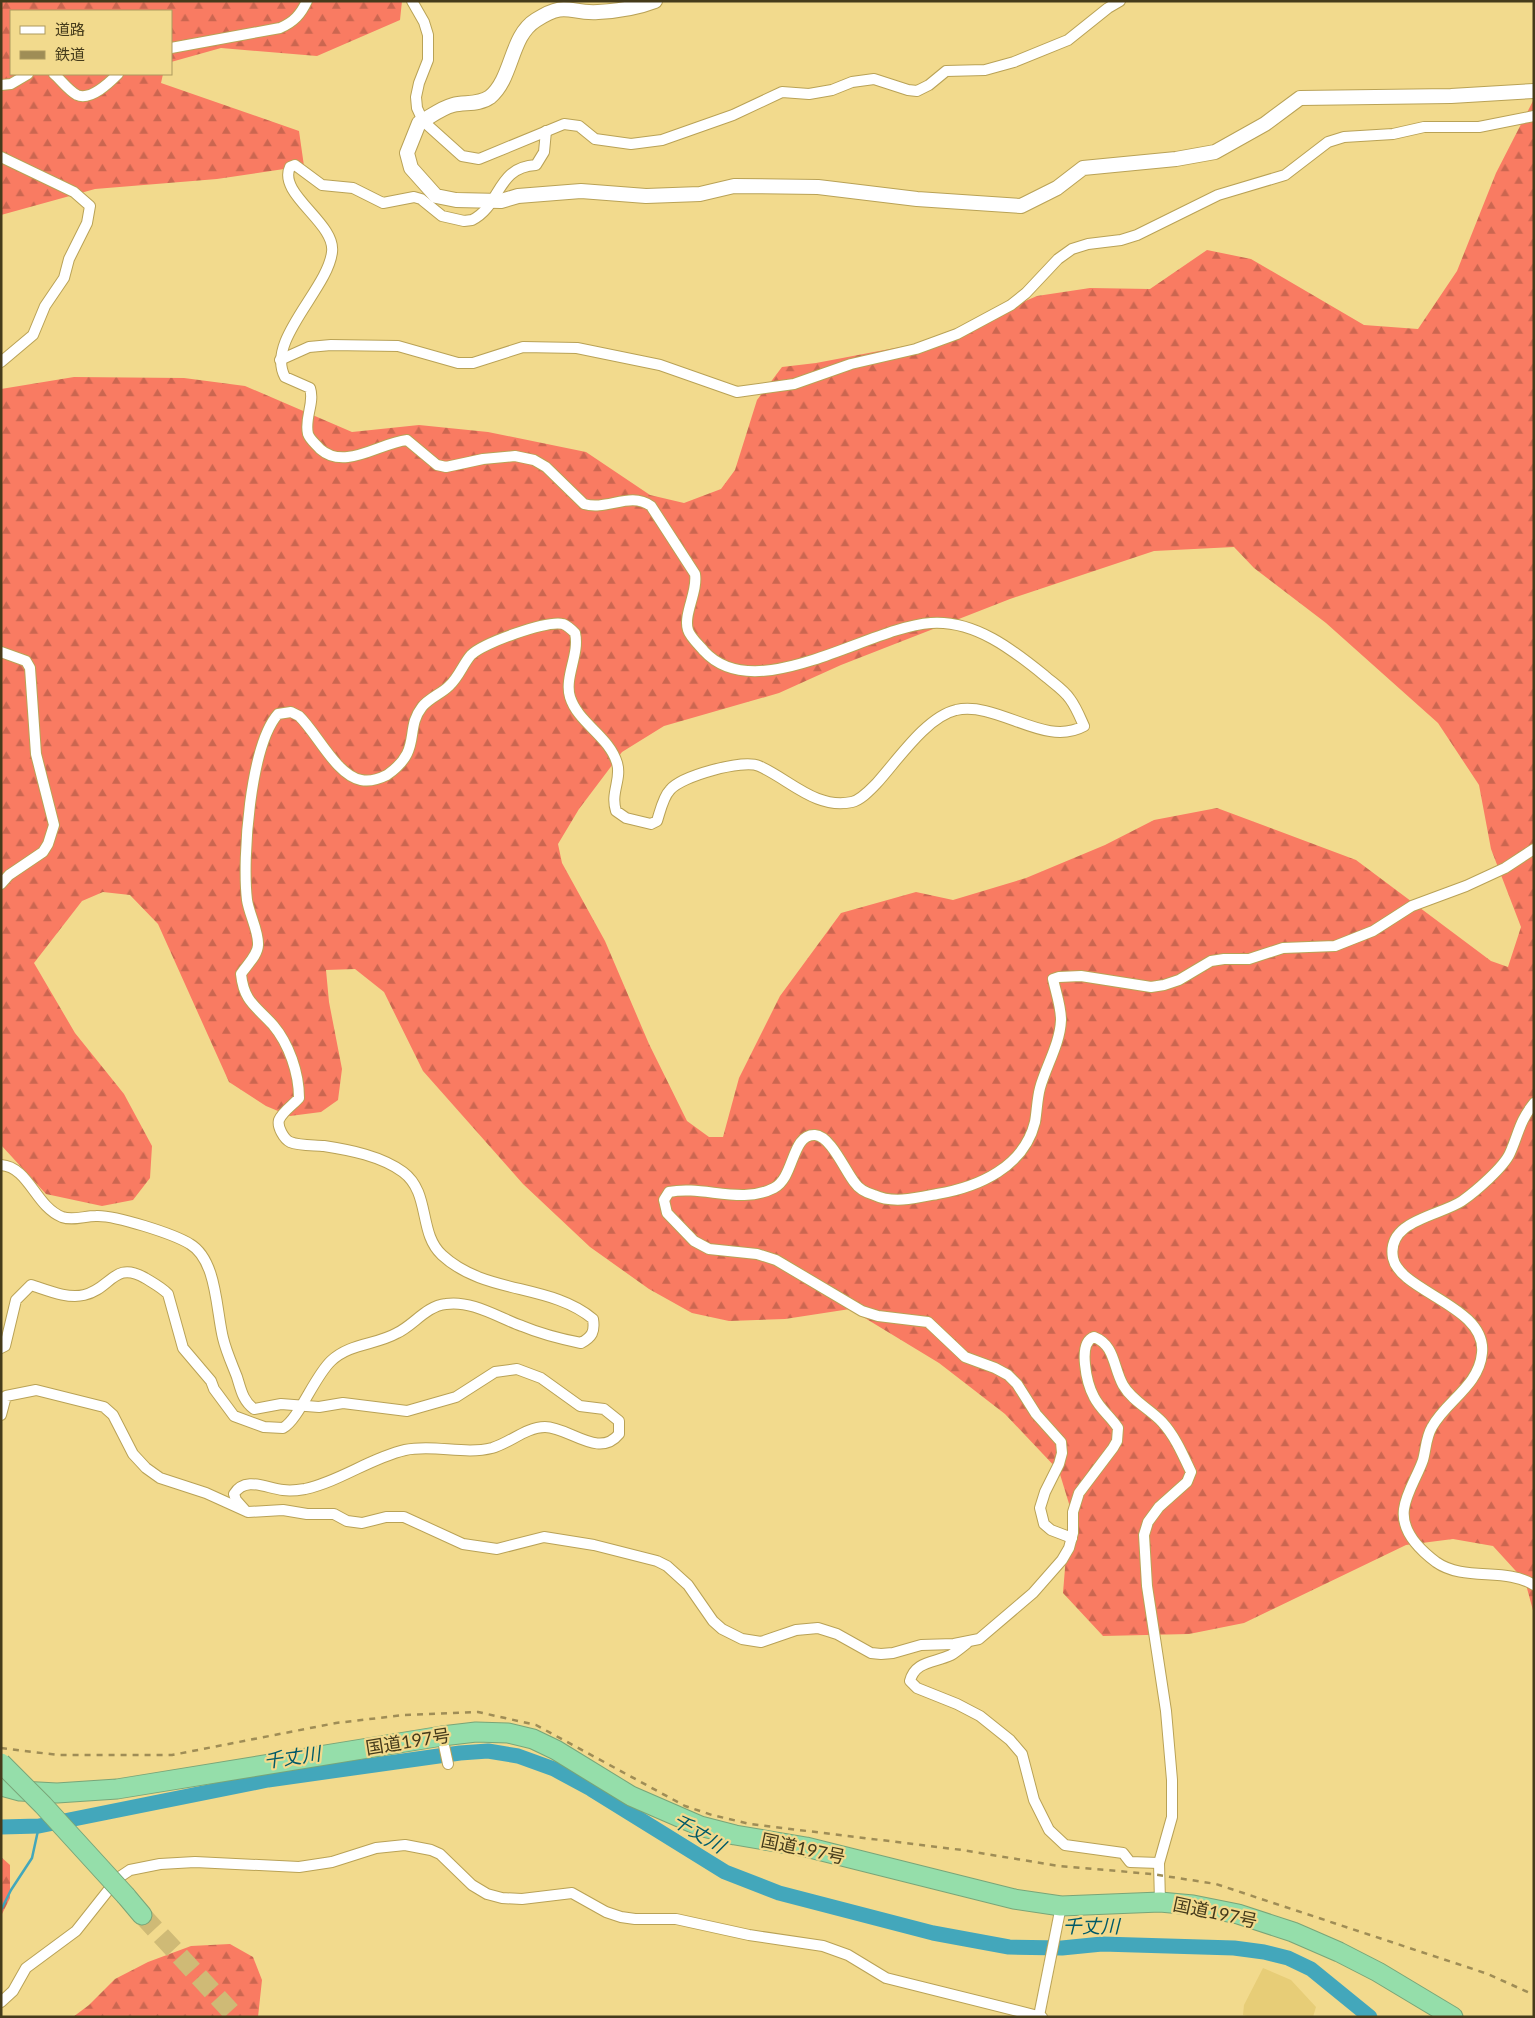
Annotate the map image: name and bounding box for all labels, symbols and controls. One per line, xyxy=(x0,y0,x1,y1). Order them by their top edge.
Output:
legend xyxy=(10,10,172,75)
text: 道路 xyxy=(55,20,85,38)
text: 鉄道 xyxy=(55,45,85,63)
street label: 国道197号 xyxy=(364,1723,452,1759)
water label: 千丈川 xyxy=(262,1741,324,1772)
water label: 千丈川 xyxy=(669,1808,731,1858)
street label: 国道197号 xyxy=(759,1828,847,1868)
street label: 国道197号 xyxy=(1171,1892,1259,1932)
water label: 千丈川 xyxy=(1062,1914,1121,1937)

